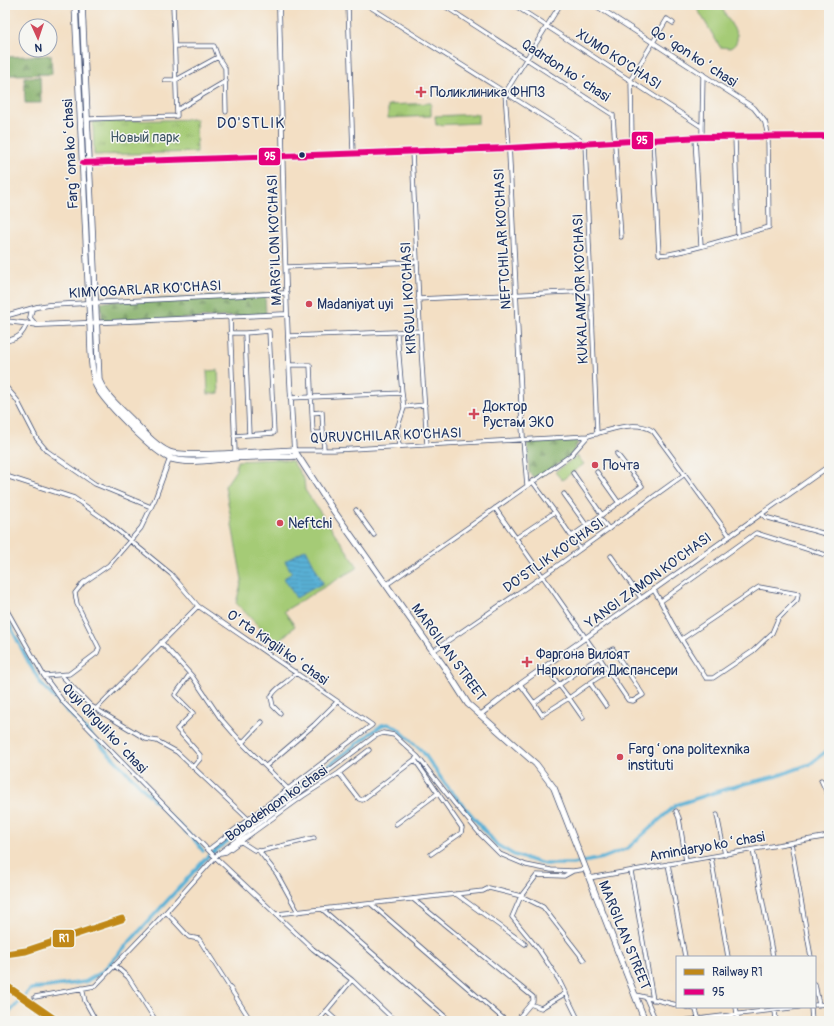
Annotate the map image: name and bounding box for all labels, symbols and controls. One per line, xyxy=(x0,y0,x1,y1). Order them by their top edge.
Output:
north arrow xyxy=(18,18,58,58)
street label: Qoʻqon koʻchasi xyxy=(647,22,741,91)
street label: XUMO KO'CHASI xyxy=(573,26,664,93)
street label: Qadrdon koʻchasi xyxy=(518,35,614,106)
text: N xyxy=(34,41,43,54)
place label: Поликлиника ФНПЗ xyxy=(430,84,545,101)
marker: Поликлиника ФНПЗ xyxy=(415,86,427,98)
street label: Fargʻona koʻchasi xyxy=(59,98,82,209)
district label: DO'STLIK xyxy=(217,114,285,133)
park label: Новый парк xyxy=(110,129,180,146)
line badge: 95 xyxy=(631,131,654,150)
text: 95 xyxy=(636,134,648,147)
line badge: 95 xyxy=(258,147,281,166)
text: 95 xyxy=(264,150,276,163)
unlabelled marker xyxy=(297,150,307,160)
street label: NEFTCHILAR KO'CHASI xyxy=(490,168,515,310)
street label: MARG'ILON KO'CHASI xyxy=(264,174,285,306)
street label: KUKALAMZOR KO'CHASI xyxy=(569,213,592,365)
street label: KIRGULI KO'CHASI xyxy=(397,241,420,355)
street label: KIMYOGARLAR KO'CHASI xyxy=(68,277,222,302)
place label: Madaniyat uyi xyxy=(317,296,394,313)
marker: Madaniyat uyi xyxy=(304,299,314,309)
place label: Доктор Рустам ЭКО xyxy=(482,398,554,431)
marker: Доктор Рустам ЭКО xyxy=(468,408,480,420)
street label: QURUVCHILAR KO'CHASI xyxy=(310,424,462,447)
place label: Почта xyxy=(603,457,640,474)
marker: Почта xyxy=(590,460,600,470)
street label: DO'STLIK KO'CHASI xyxy=(500,514,607,596)
place label: Neftchi xyxy=(288,515,333,532)
marker: Neftchi xyxy=(275,518,285,528)
street label: YANGI ZAMON KO'CHASI xyxy=(581,529,715,632)
street label: MARGILAN STREET xyxy=(408,600,490,705)
street label: Oʻrta Kirgili koʻchasi xyxy=(224,606,332,689)
place label: Фаргона Вилоят Наркология Диспансери xyxy=(536,646,677,679)
marker: Фаргона Вилоят Наркология Диспансери xyxy=(521,656,533,668)
street label: Quyi Qirguli koʻchasi xyxy=(59,680,151,777)
place label: Fargʻona politexnika instituti xyxy=(628,741,750,774)
marker: Fargʻona politexnika instituti xyxy=(615,752,625,762)
street label: Bobodehqon koʼchasi xyxy=(222,762,331,845)
street label: Amindaryo koʻchasi xyxy=(648,828,767,865)
street label: MARGILAN STREET xyxy=(595,878,654,993)
line badge: R1 xyxy=(52,929,75,948)
text: R1 xyxy=(59,932,69,945)
legend xyxy=(676,956,816,1008)
text: Railway R1 xyxy=(712,965,763,980)
text: 95 xyxy=(712,985,725,1000)

